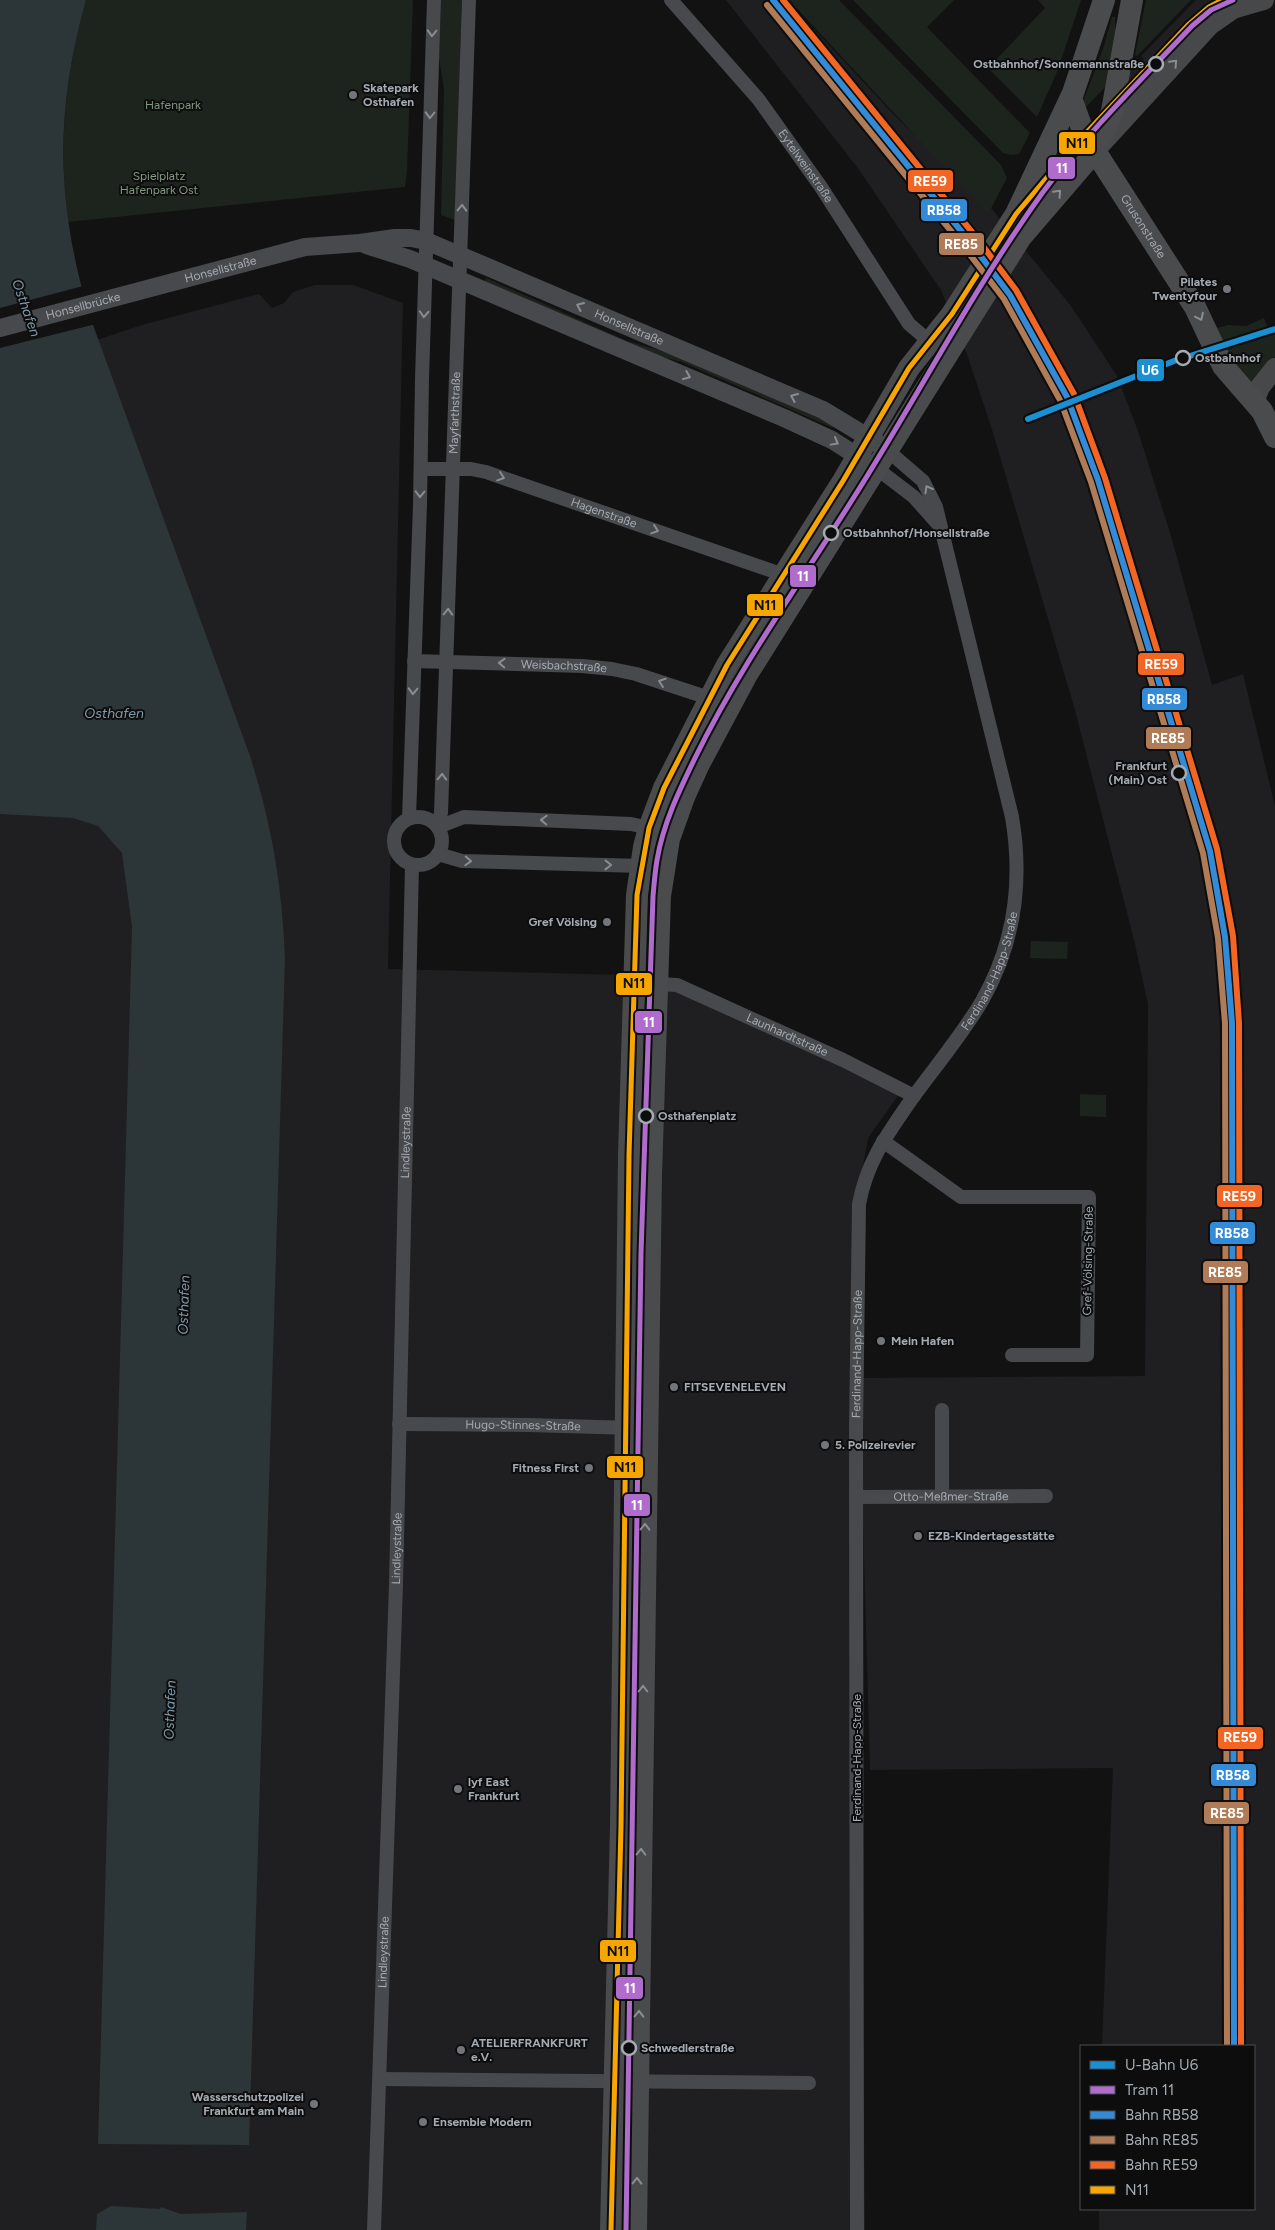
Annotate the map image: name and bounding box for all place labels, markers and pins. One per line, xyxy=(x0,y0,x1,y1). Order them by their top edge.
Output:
marker: Ostbahnhof/Sonnemannstraße xyxy=(1148,56,1164,72)
place label: Ostbahnhof/Sonnemannstraße xyxy=(973,57,1144,71)
place label: Skatepark Osthafen xyxy=(363,81,419,109)
marker: Skatepark Osthafen xyxy=(347,89,359,101)
place label: Pilates Twentyfour xyxy=(1153,275,1217,303)
marker: Pilates Twentyfour xyxy=(1221,283,1233,295)
marker: Ostbahnhof xyxy=(1175,350,1191,366)
place label: Ostbahnhof xyxy=(1195,351,1261,365)
marker: Ostbahnhof/Honsellstraße xyxy=(823,525,839,541)
place label: Ostbahnhof/Honsellstraße xyxy=(843,526,990,540)
place label: Frankfurt (Main) Ost xyxy=(1109,759,1167,787)
marker: Frankfurt (Main) Ost xyxy=(1171,765,1187,781)
place label: Gref Völsing xyxy=(528,915,597,929)
marker: Gref Völsing xyxy=(601,916,613,928)
marker: Osthafenplatz xyxy=(638,1108,654,1124)
place label: Osthafenplatz xyxy=(658,1109,737,1123)
place label: Mein Hafen xyxy=(891,1334,954,1348)
marker: Mein Hafen xyxy=(875,1335,887,1347)
place label: FITSEVENELEVEN xyxy=(684,1380,786,1394)
marker: FITSEVENELEVEN xyxy=(668,1381,680,1393)
place label: 5. Polizeirevier xyxy=(835,1438,916,1452)
marker: 5. Polizeirevier xyxy=(819,1439,831,1451)
place label: Fitness First xyxy=(512,1461,579,1475)
marker: Fitness First xyxy=(583,1462,595,1474)
place label: EZB-Kindertagesstätte xyxy=(928,1529,1055,1543)
marker: EZB-Kindertagesstätte xyxy=(912,1530,924,1542)
place label: lyf East Frankfurt xyxy=(468,1775,520,1803)
marker: lyf East Frankfurt xyxy=(452,1783,464,1795)
place label: ATELIERFRANKFURT e.V. xyxy=(471,2036,588,2064)
marker: Schwedlerstraße xyxy=(621,2040,637,2056)
place label: Schwedlerstraße xyxy=(641,2041,735,2055)
marker: ATELIERFRANKFURT e.V. xyxy=(455,2044,467,2056)
place label: Wasserschutzpolizei Frankfurt am Main xyxy=(192,2090,304,2118)
marker: Wasserschutzpolizei Frankfurt am Main xyxy=(308,2098,320,2110)
place label: Ensemble Modern xyxy=(433,2115,532,2129)
marker: Ensemble Modern xyxy=(417,2116,429,2128)

